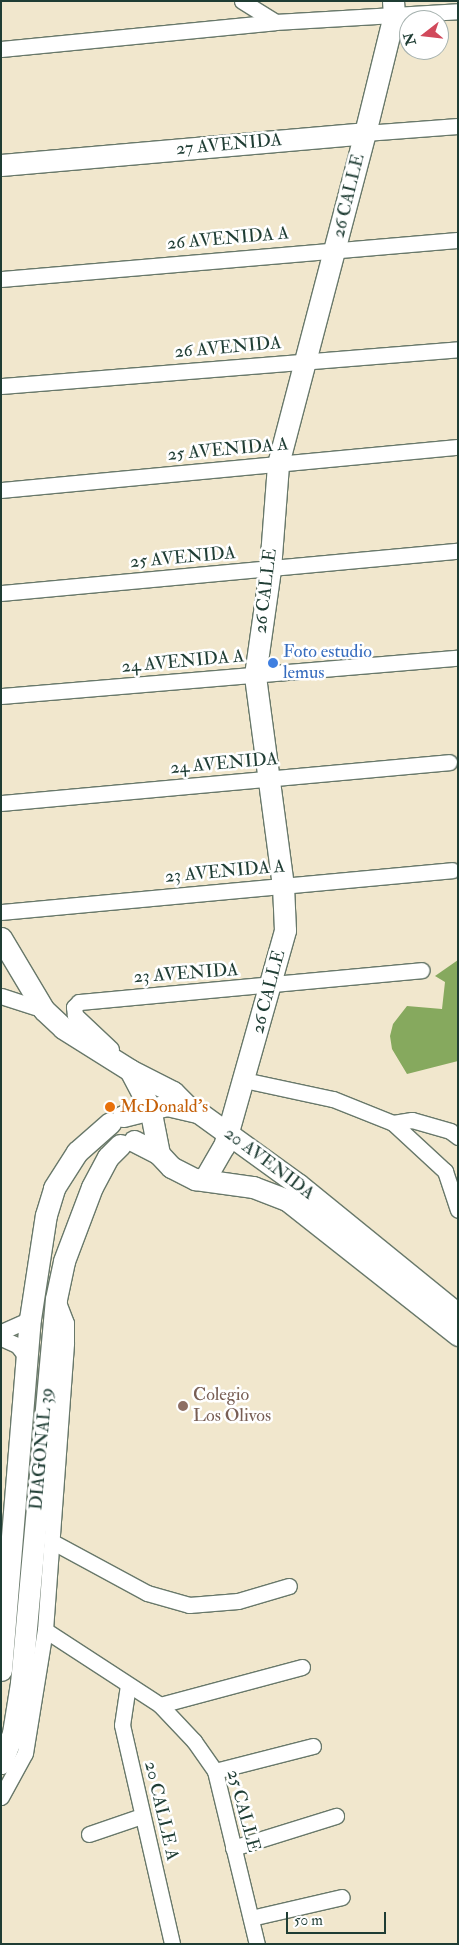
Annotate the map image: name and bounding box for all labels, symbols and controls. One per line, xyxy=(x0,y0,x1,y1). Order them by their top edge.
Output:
north arrow xyxy=(399,10,449,60)
text: N xyxy=(400,31,420,47)
street label: 27 AVENIDA xyxy=(175,130,283,160)
street label: 26 CALLE xyxy=(328,152,370,240)
street label: 26 AVENIDA A xyxy=(166,223,290,255)
street label: 26 AVENIDA xyxy=(174,333,282,363)
street label: 25 AVENIDA A xyxy=(167,434,289,466)
street label: 25 AVENIDA xyxy=(129,543,237,573)
street label: 26 CALLE xyxy=(250,547,282,635)
place label: Foto estudio lemus xyxy=(283,642,372,684)
street label: 24 AVENIDA A xyxy=(121,646,245,678)
marker: Foto estudio lemus xyxy=(267,657,279,669)
street label: 24 AVENIDA xyxy=(169,749,279,779)
street label: 23 AVENIDA A xyxy=(164,856,286,888)
street label: 26 CALLE xyxy=(247,948,291,1036)
street label: 23 AVENIDA xyxy=(133,960,239,988)
place label: McDonald's xyxy=(120,1096,208,1118)
marker: McDonald's xyxy=(104,1101,116,1113)
street label: 20 AVENIDA xyxy=(220,1123,318,1205)
place label: Colegio Los Olivos xyxy=(193,1385,271,1428)
street label: DIAGONAL 39 xyxy=(26,1387,58,1511)
marker: Colegio Los Olivos xyxy=(177,1400,189,1412)
street label: 20 CALLE A xyxy=(139,1759,183,1863)
street label: 25 CALLE xyxy=(222,1767,264,1855)
scale bar xyxy=(289,1902,389,1934)
text: 50 m xyxy=(294,1911,323,1930)

